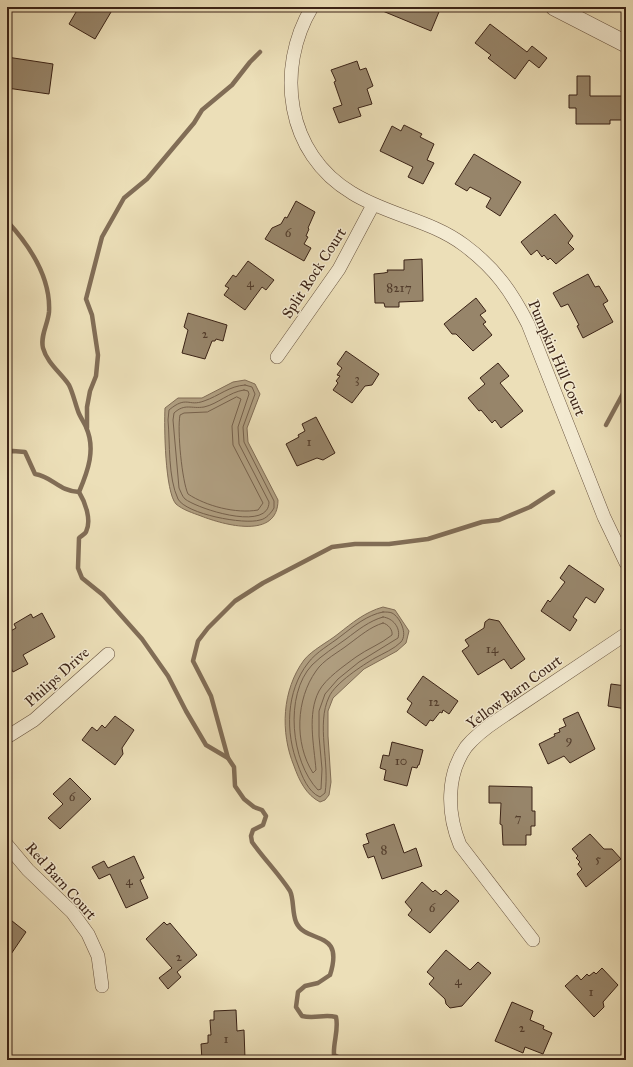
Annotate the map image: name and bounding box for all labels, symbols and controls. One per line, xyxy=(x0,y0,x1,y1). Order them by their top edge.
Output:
street label: Split Rock Court xyxy=(278,224,350,322)
house number: 6 xyxy=(285,225,292,241)
house number: 4 xyxy=(246,275,254,291)
house number: 8217 xyxy=(386,280,412,296)
street label: Pumpkin Hill Court xyxy=(524,297,590,419)
house number: 2 xyxy=(202,326,209,342)
house number: 3 xyxy=(354,371,360,387)
house number: 1 xyxy=(306,434,312,450)
house number: 14 xyxy=(486,641,499,657)
street label: Philips Drive xyxy=(21,644,93,710)
street label: Yellow Barn Court xyxy=(463,651,566,733)
house number: 12 xyxy=(428,694,440,710)
house number: 9 xyxy=(566,732,573,748)
house number: 10 xyxy=(395,753,407,769)
house number: 6 xyxy=(69,789,76,805)
house number: 7 xyxy=(515,810,522,826)
street label: Red Barn Court xyxy=(22,839,101,924)
house number: 8 xyxy=(381,842,388,858)
house number: 5 xyxy=(595,851,601,867)
house number: 4 xyxy=(125,873,133,889)
house number: 6 xyxy=(429,900,436,916)
house number: 2 xyxy=(176,949,183,965)
house number: 4 xyxy=(454,973,462,989)
house number: 1 xyxy=(588,984,594,1000)
house number: 2 xyxy=(519,1020,526,1036)
house number: 1 xyxy=(223,1031,229,1047)

